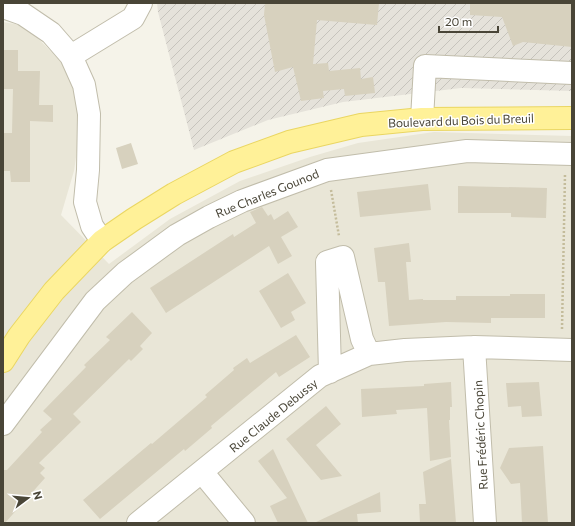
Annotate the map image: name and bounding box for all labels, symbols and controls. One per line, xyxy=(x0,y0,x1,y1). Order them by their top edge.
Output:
scale bar xyxy=(439,8,498,34)
text: 20 m xyxy=(445,14,472,28)
street label: Boulevard du Bois du Breuil xyxy=(388,110,534,130)
street label: Rue Charles Gounod xyxy=(213,166,321,220)
street label: Rue Claude Debussy xyxy=(226,375,320,455)
street label: Rue Frédéric Chopin xyxy=(470,380,490,490)
north arrow xyxy=(8,478,48,518)
text: N xyxy=(31,489,45,501)

